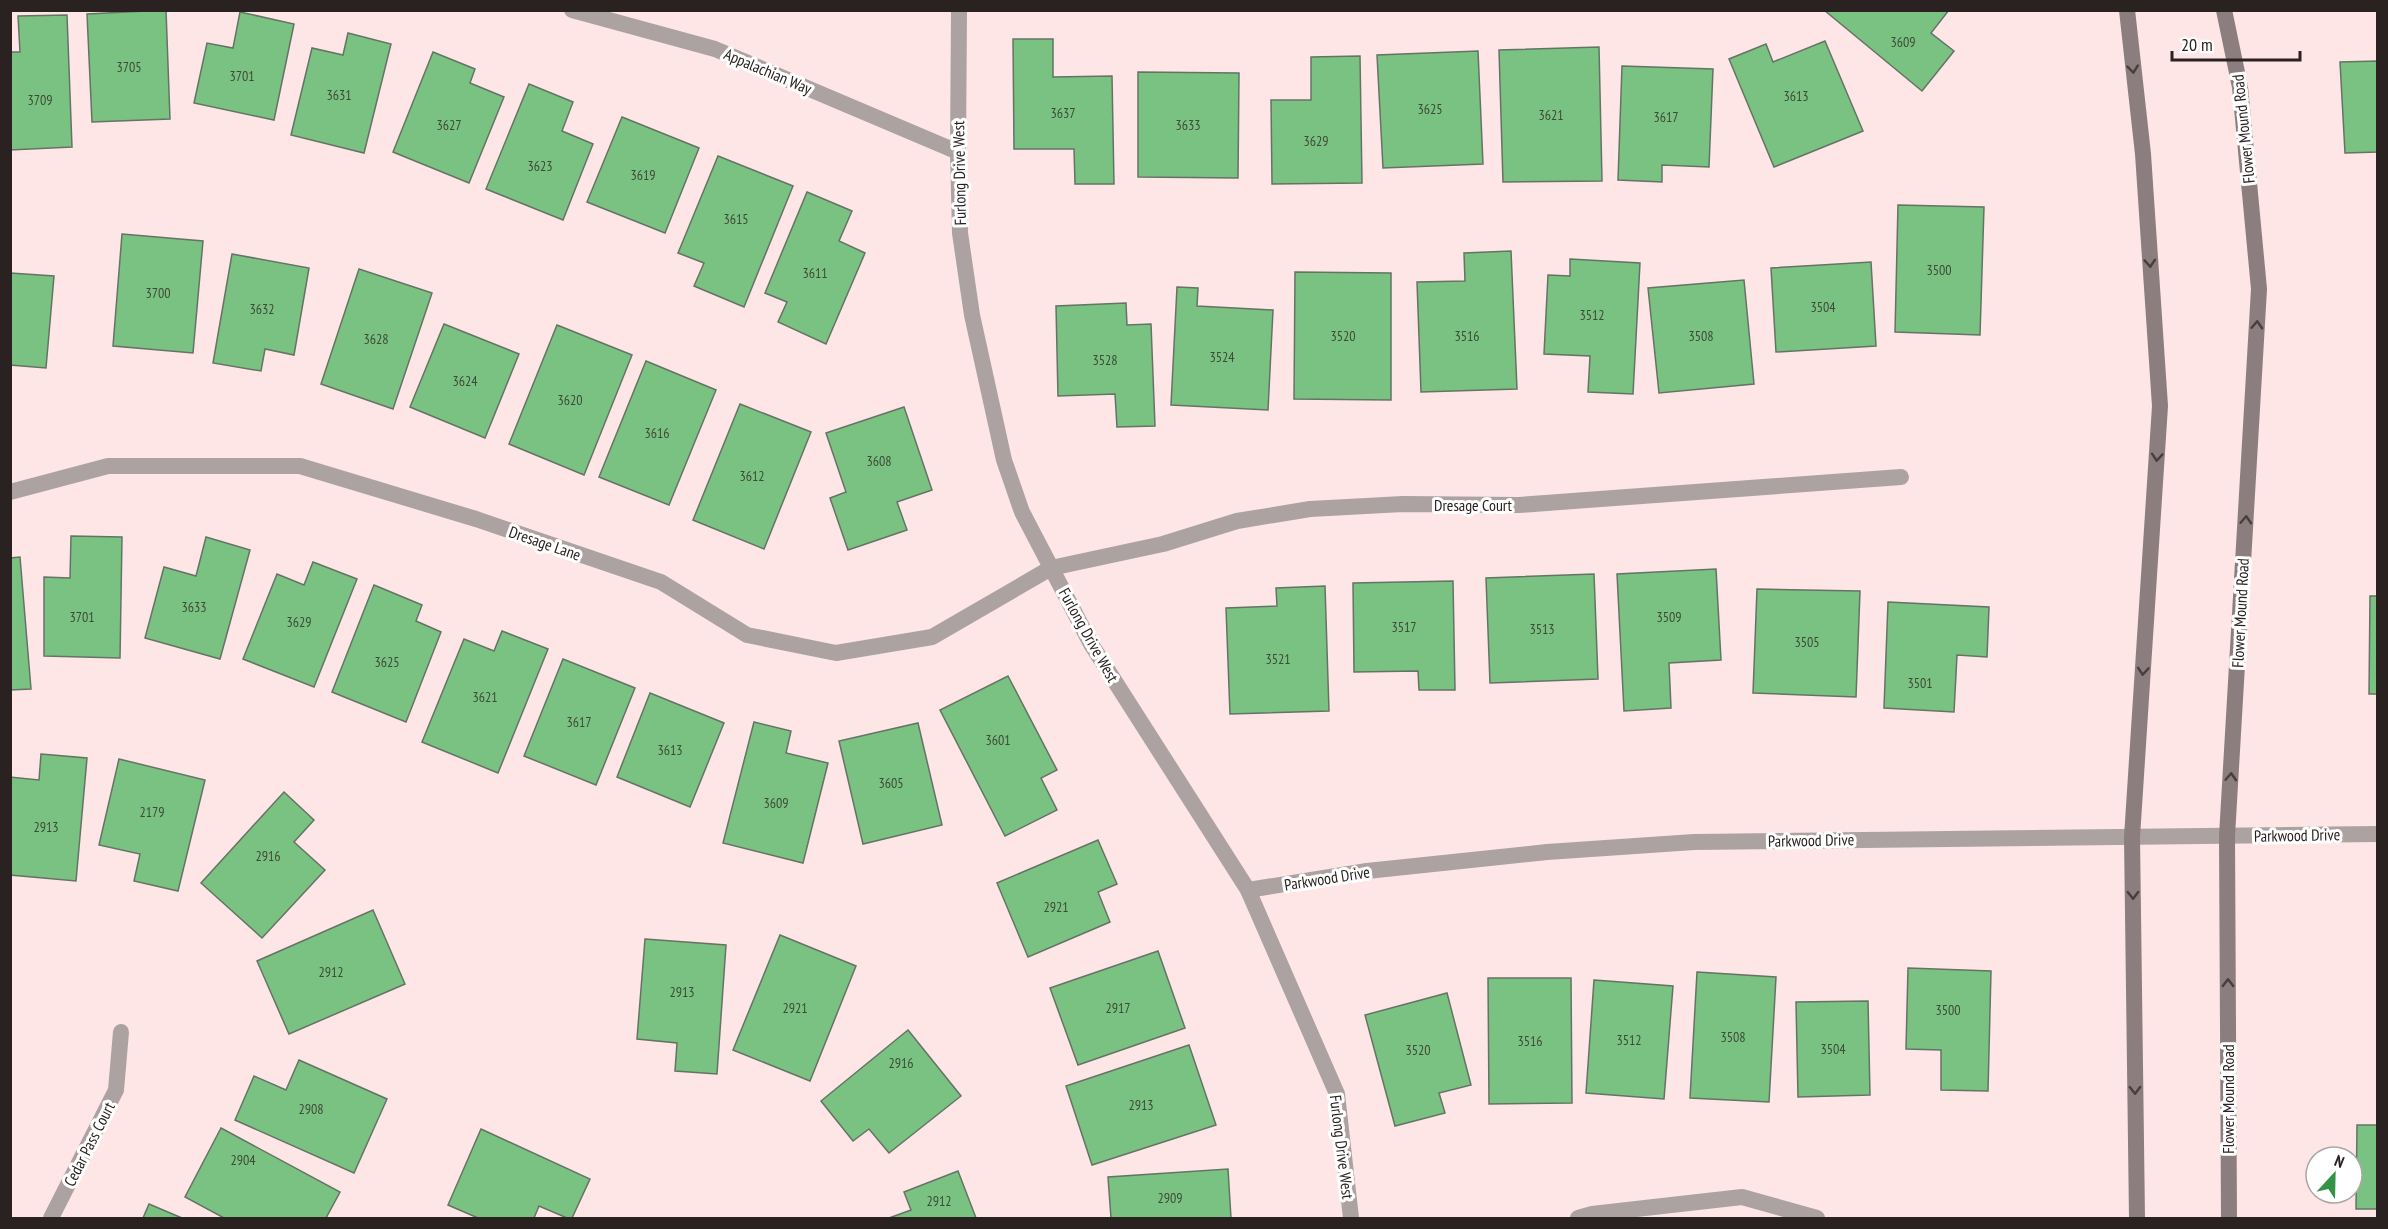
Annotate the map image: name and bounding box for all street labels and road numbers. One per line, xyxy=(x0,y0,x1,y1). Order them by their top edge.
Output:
street label: Appalachian Way xyxy=(721,44,815,98)
street label: Flower Mound Road xyxy=(2227,73,2259,184)
street label: Furlong Drive West xyxy=(948,120,970,226)
street label: Dresage Court xyxy=(1434,495,1513,515)
street label: Dresage Lane xyxy=(506,521,584,565)
street label: Flower Mound Road xyxy=(2227,558,2253,668)
street label: Furlong Drive West xyxy=(1055,584,1123,686)
street label: Parkwood Drive xyxy=(2254,824,2340,846)
street label: Parkwood Drive xyxy=(1768,829,1854,851)
street label: Parkwood Drive xyxy=(1283,861,1371,895)
street label: Flower Mound Road xyxy=(2218,1044,2238,1154)
street label: Furlong Drive West xyxy=(1326,1094,1358,1201)
street label: Cedar Pass Court xyxy=(59,1098,119,1189)

